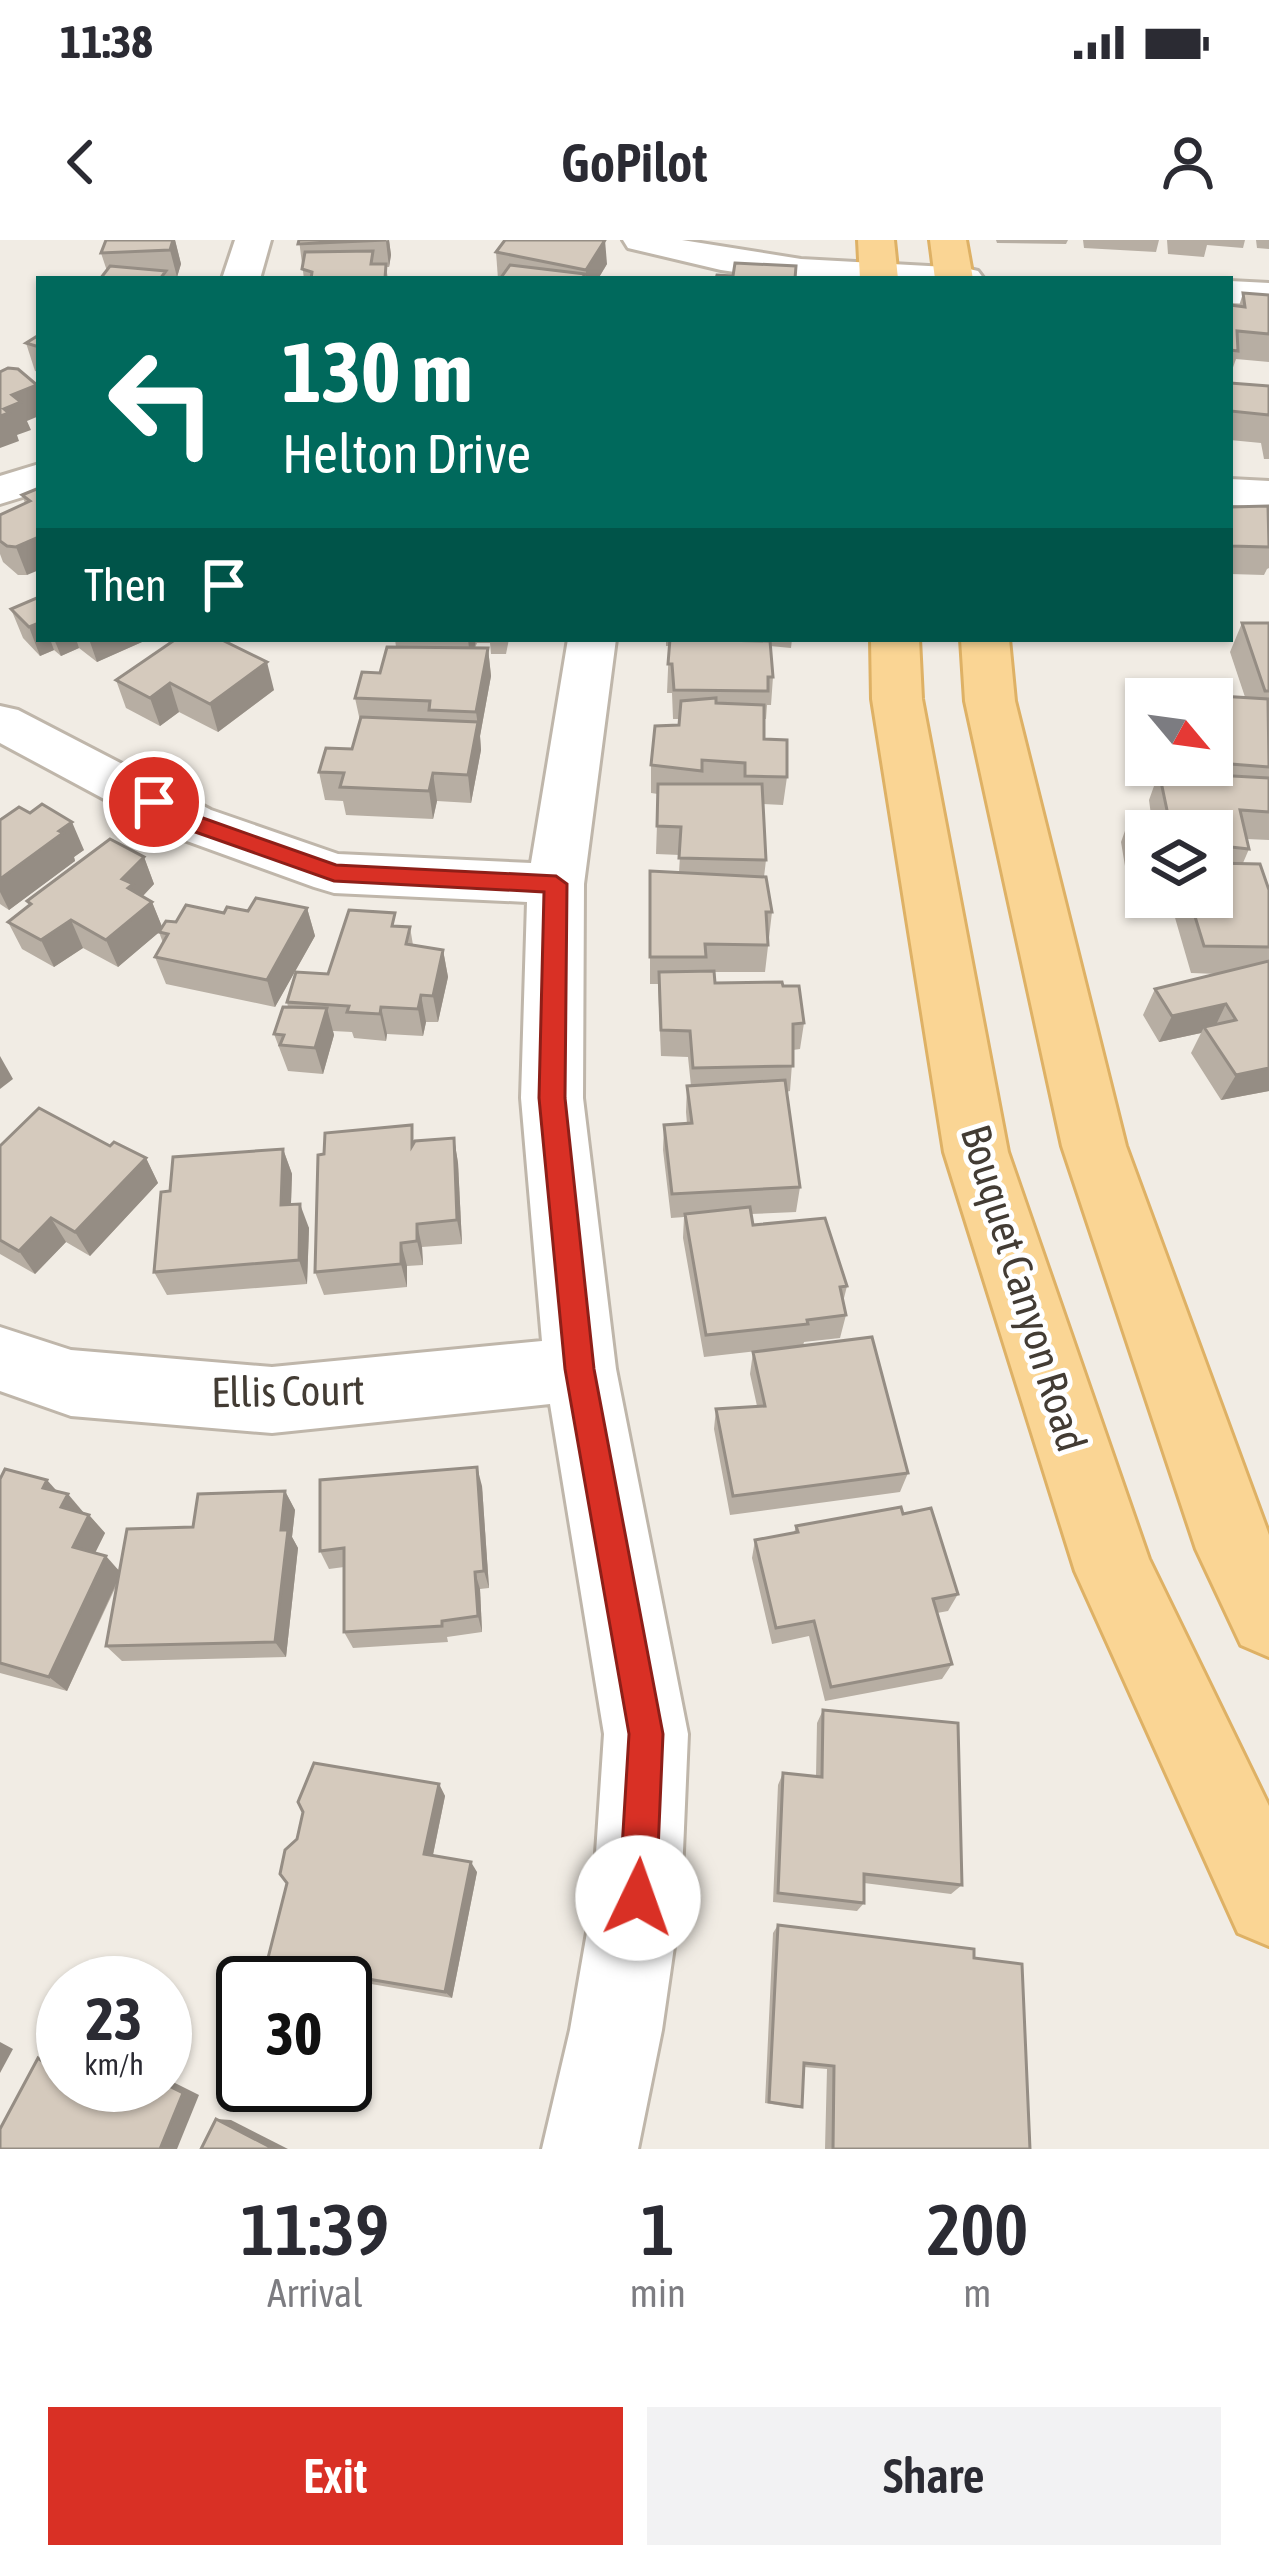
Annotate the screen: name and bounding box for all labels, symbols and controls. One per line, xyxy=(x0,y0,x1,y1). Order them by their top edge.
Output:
text: 11:38 xyxy=(60,16,153,68)
icon: back xyxy=(48,129,114,195)
icon: person xyxy=(1155,129,1221,195)
text: GoPilot xyxy=(561,132,708,193)
icon: left xyxy=(84,324,240,480)
text: 130 m xyxy=(282,324,472,420)
text: Helton Drive xyxy=(282,423,531,484)
icon: arrive xyxy=(191,552,257,618)
text: Then xyxy=(84,559,167,611)
north arrow xyxy=(1125,678,1233,786)
map controls xyxy=(1125,678,1233,918)
pin xyxy=(103,751,205,853)
icon: arrive xyxy=(121,769,187,835)
button: layers xyxy=(1125,810,1233,918)
street label: Bouquet Canyon Road xyxy=(952,1119,1096,1457)
street label: Ellis Court xyxy=(211,1366,365,1416)
position arrow xyxy=(575,1835,701,1961)
speed limit sign: 30 xyxy=(216,1956,372,2112)
text: 23 xyxy=(86,1984,142,2053)
text: km/h xyxy=(84,2047,144,2081)
text: 11:39 xyxy=(241,2188,389,2270)
text: 1 xyxy=(641,2188,675,2270)
text: 200 xyxy=(927,2188,1028,2270)
text: Arrival xyxy=(267,2271,363,2315)
text: min xyxy=(630,2271,686,2315)
text: m xyxy=(963,2271,991,2315)
button: Exit xyxy=(48,2407,623,2545)
button: Share xyxy=(647,2407,1221,2545)

